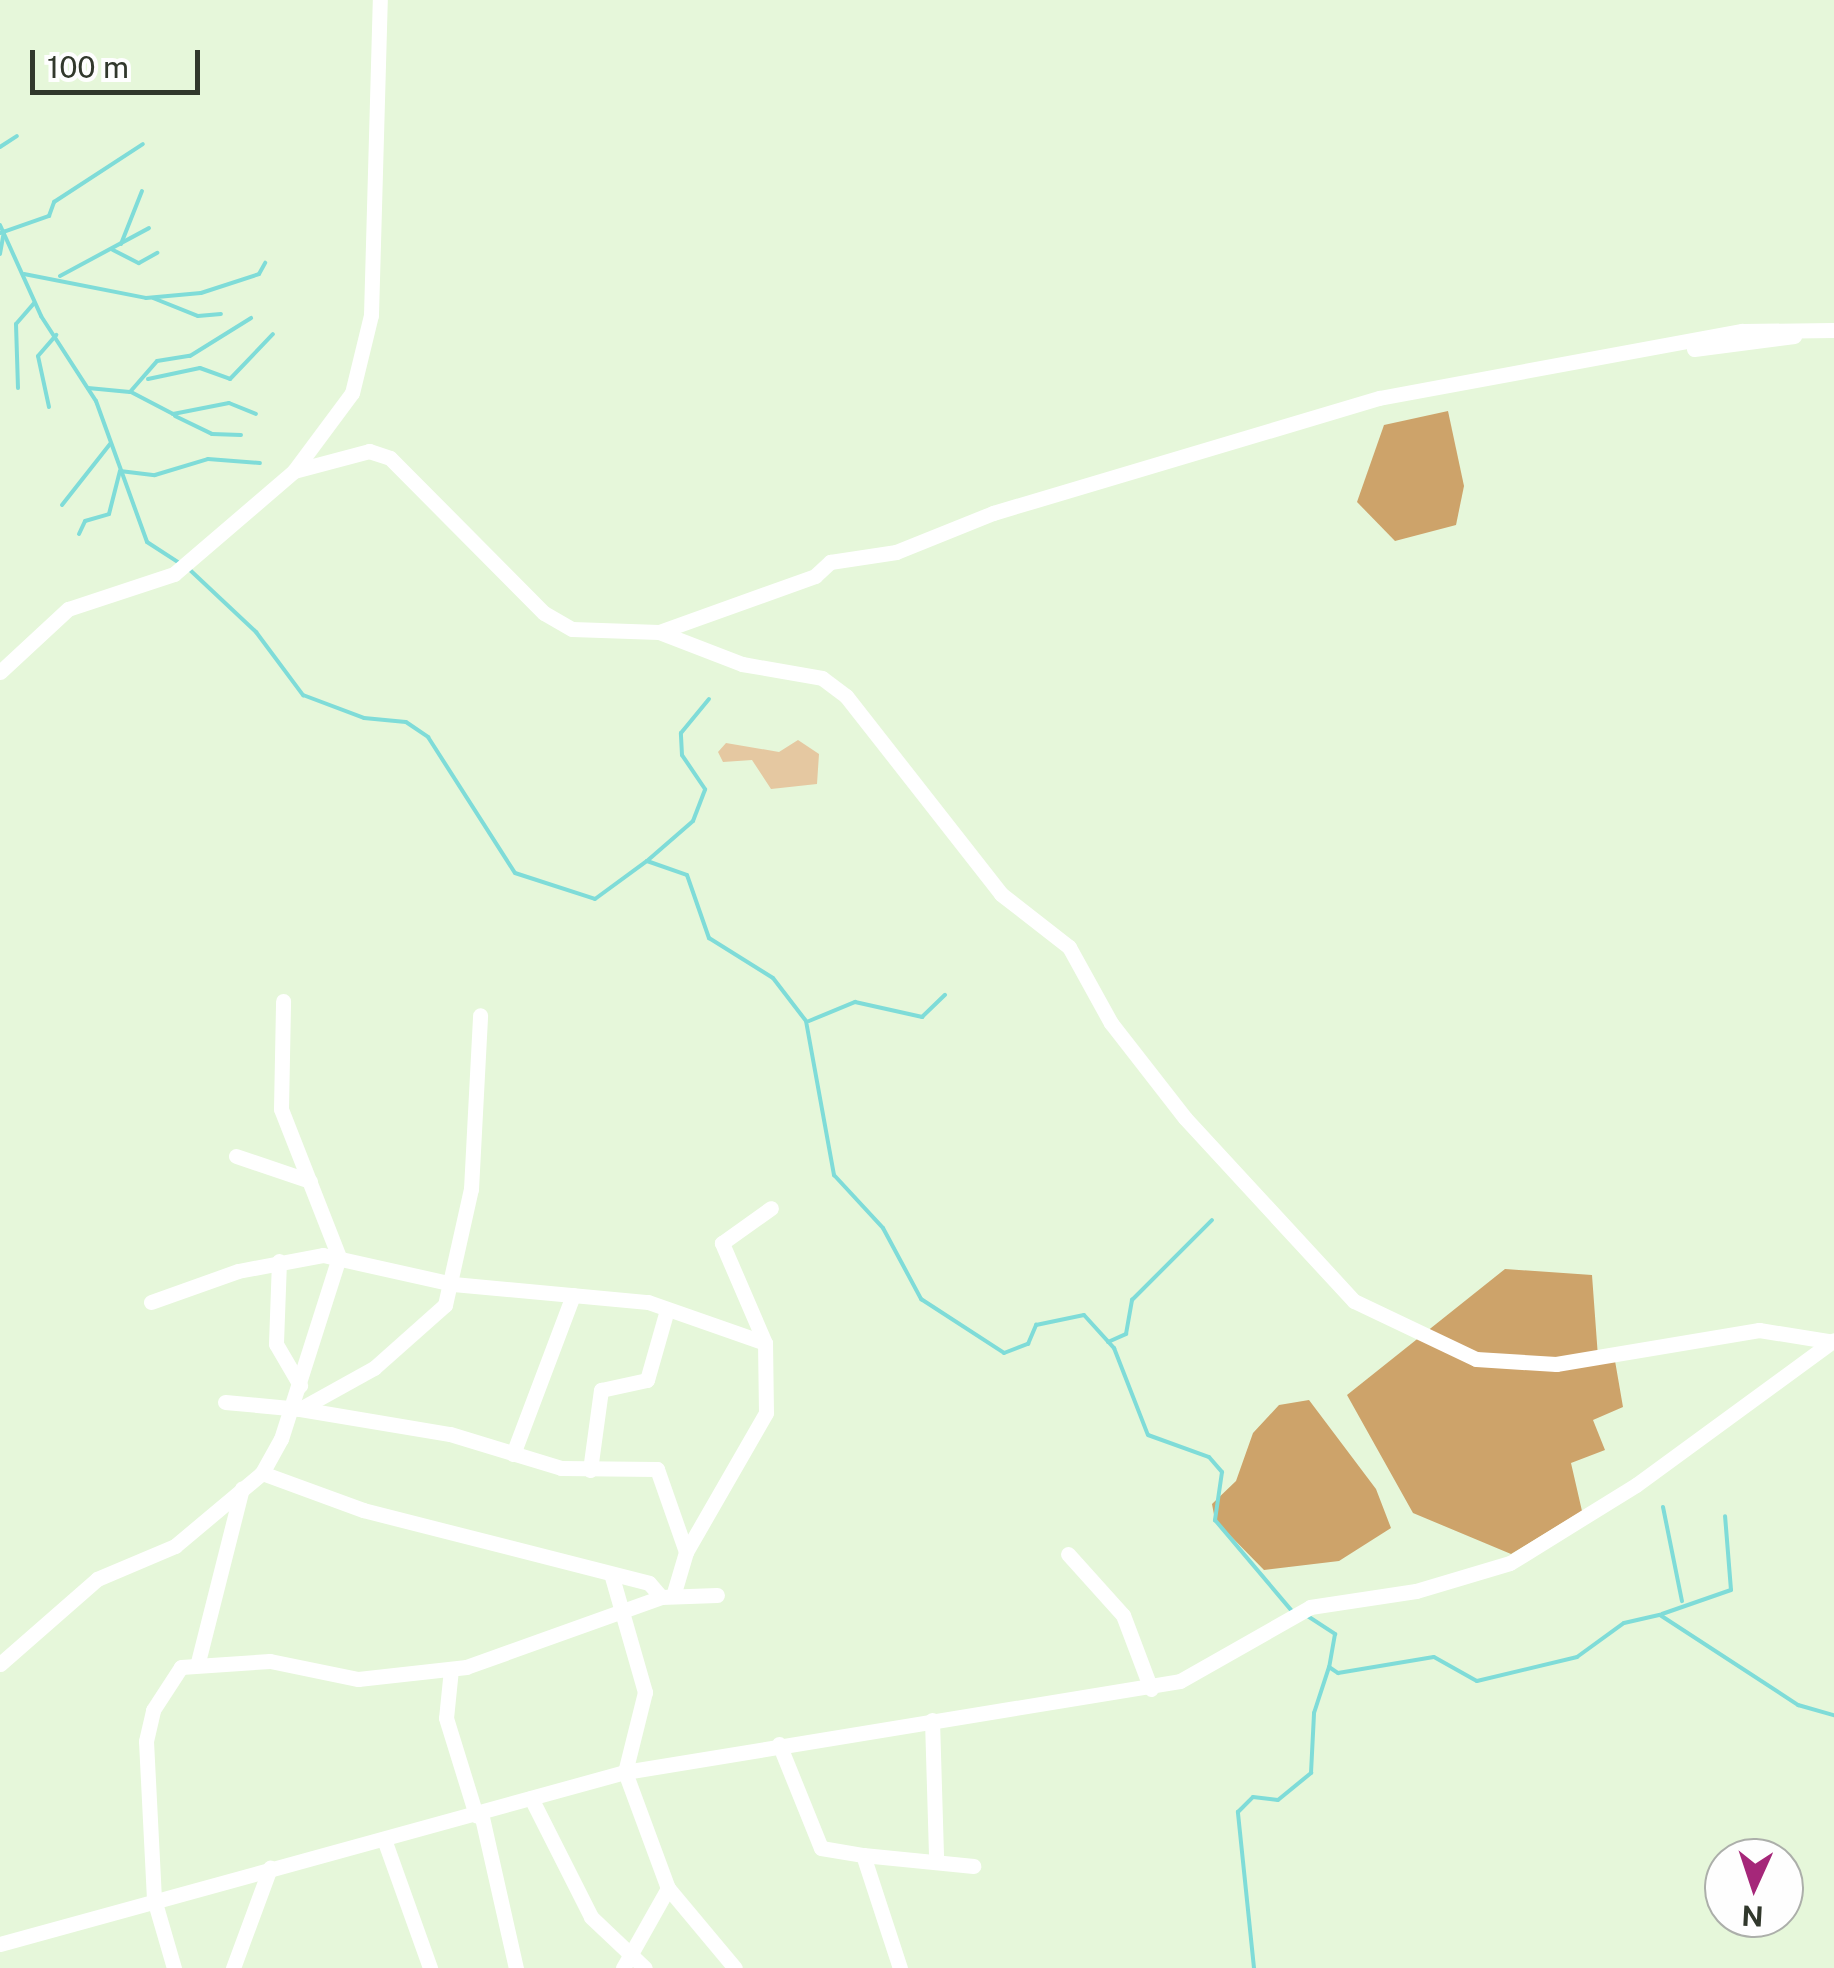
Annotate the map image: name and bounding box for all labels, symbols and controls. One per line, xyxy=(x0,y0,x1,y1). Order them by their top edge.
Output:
scale bar xyxy=(35,30,205,92)
text: 100 m xyxy=(47,49,129,85)
north arrow xyxy=(1704,1838,1804,1938)
text: N xyxy=(1741,1899,1764,1934)

